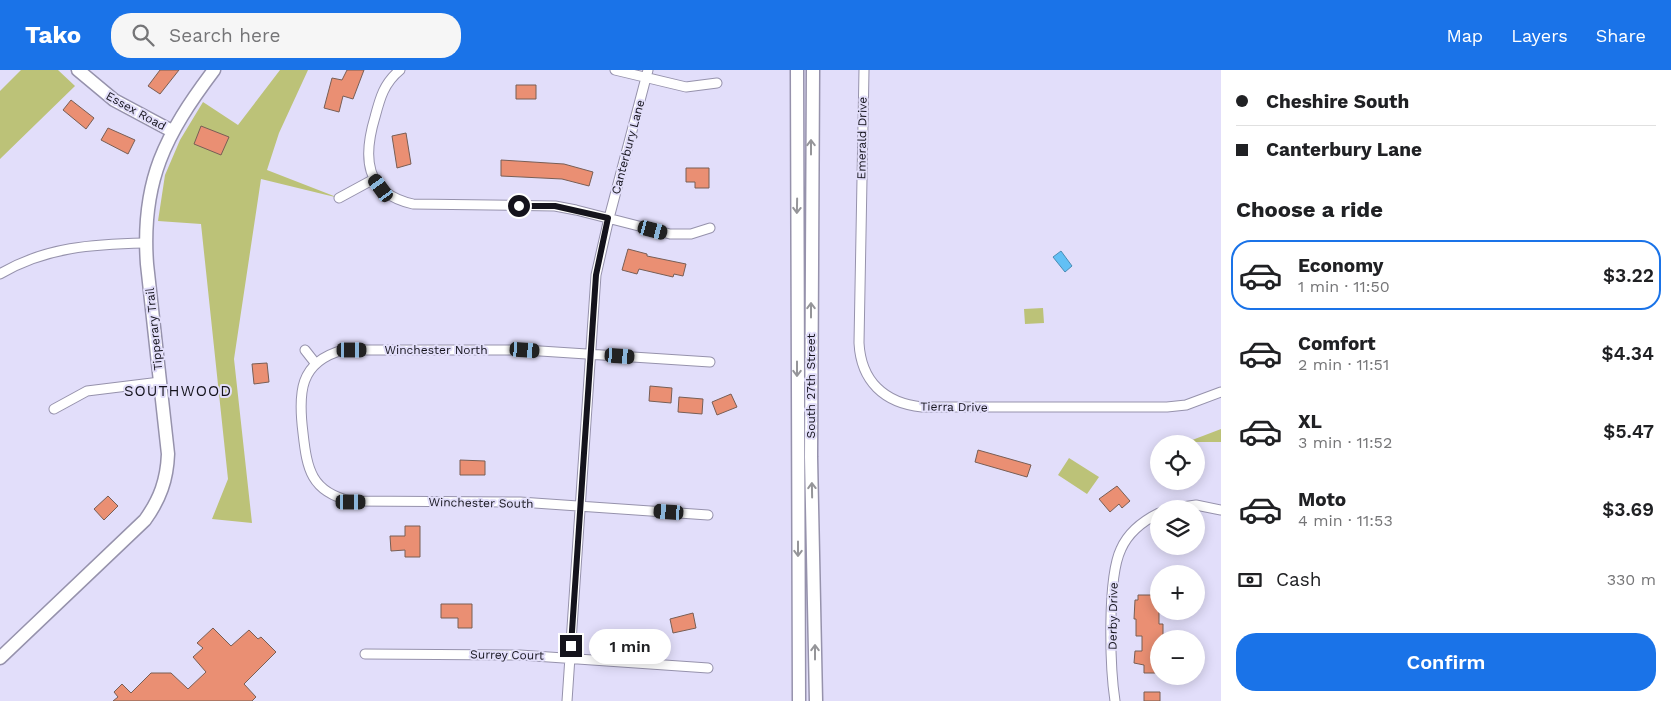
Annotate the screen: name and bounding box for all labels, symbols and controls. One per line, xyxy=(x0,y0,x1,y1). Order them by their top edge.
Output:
search box xyxy=(111,13,461,58)
text: Tako xyxy=(25,21,81,49)
icon: search xyxy=(129,21,157,49)
text: Search here xyxy=(169,24,280,47)
text: Map xyxy=(1446,25,1483,46)
text: Layers xyxy=(1511,25,1568,46)
text: Share xyxy=(1596,25,1646,46)
street label: Essex Road xyxy=(104,89,168,133)
text: Cheshire South xyxy=(1266,90,1409,113)
street label: Emerald Drive xyxy=(854,96,870,179)
street label: Canterbury Lane xyxy=(609,98,647,196)
text: Canterbury Lane xyxy=(1266,138,1422,161)
one-way arrow xyxy=(806,140,816,156)
car xyxy=(366,171,395,205)
route start xyxy=(508,195,530,217)
text: Choose a ride xyxy=(1236,197,1383,222)
one-way arrow xyxy=(792,198,802,214)
car xyxy=(636,219,669,241)
icon: car xyxy=(1238,253,1283,298)
text: Economy xyxy=(1298,254,1383,277)
text: $3.22 xyxy=(1603,264,1654,287)
text: 1 min · 11:50 xyxy=(1298,277,1390,296)
street label: Tipperary Trail xyxy=(143,287,165,371)
one-way arrow xyxy=(806,302,816,318)
icon: car xyxy=(1238,331,1283,376)
text: Comfort xyxy=(1298,332,1376,355)
street label: South 27th Street xyxy=(804,333,818,439)
car xyxy=(509,341,540,359)
text: $4.34 xyxy=(1601,342,1654,365)
car xyxy=(337,343,367,358)
street label: Winchester North xyxy=(384,343,488,357)
car xyxy=(604,347,635,365)
text: 2 min · 11:51 xyxy=(1298,355,1389,374)
one-way arrow xyxy=(792,360,802,376)
district label: SOUTHWOOD xyxy=(124,382,232,400)
street label: Tierra Drive xyxy=(920,399,988,415)
icon: car xyxy=(1238,409,1283,454)
text: XL xyxy=(1298,410,1322,433)
text: $5.47 xyxy=(1603,420,1654,443)
text: 3 min · 11:52 xyxy=(1298,433,1392,452)
map controls xyxy=(1150,435,1205,685)
button: locate xyxy=(1150,435,1205,490)
one-way arrow xyxy=(807,482,816,498)
icon: car xyxy=(1238,487,1283,532)
text: Moto xyxy=(1298,488,1346,511)
car xyxy=(336,495,366,510)
street label: Winchester South xyxy=(428,495,534,511)
text: $3.69 xyxy=(1602,498,1654,521)
button: layers xyxy=(1150,500,1205,555)
car xyxy=(653,503,684,521)
text: 4 min · 11:53 xyxy=(1298,511,1393,530)
one-way arrow xyxy=(793,540,803,556)
button: + xyxy=(1150,565,1205,620)
icon: cash xyxy=(1236,566,1264,594)
text: Cash xyxy=(1276,568,1322,591)
text: 330 m xyxy=(1607,570,1656,589)
street label: Derby Drive xyxy=(1105,582,1121,650)
callout: 1 min xyxy=(588,628,671,664)
button: − xyxy=(1150,630,1205,685)
button: Confirm xyxy=(1236,633,1656,691)
route end xyxy=(560,635,582,657)
text: 1 min xyxy=(609,637,651,656)
one-way arrow xyxy=(810,645,820,661)
street label: Surrey Court xyxy=(470,647,544,663)

